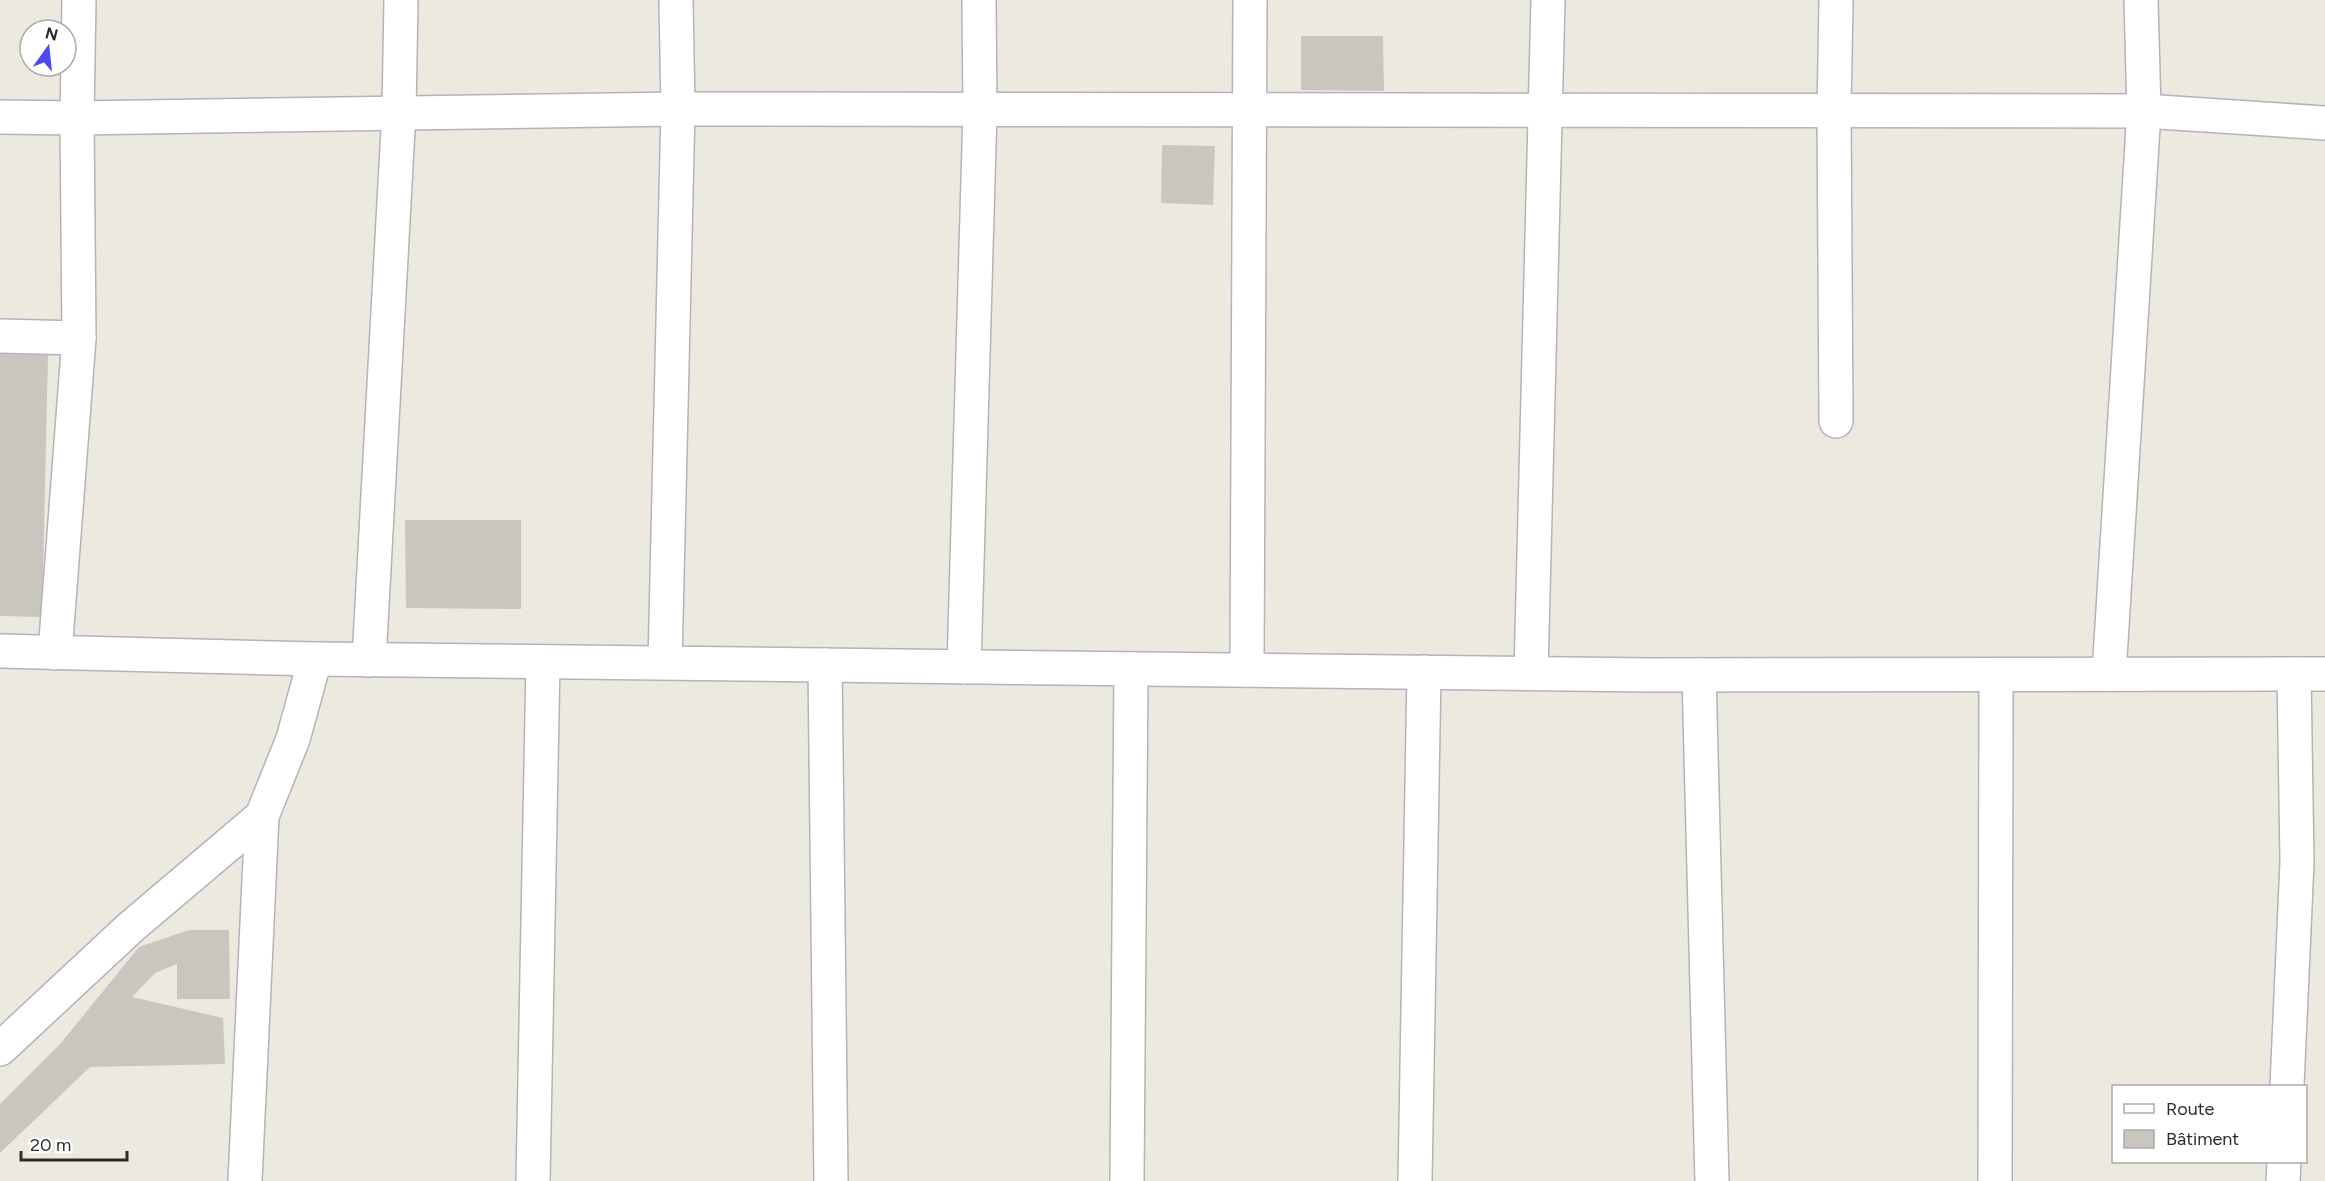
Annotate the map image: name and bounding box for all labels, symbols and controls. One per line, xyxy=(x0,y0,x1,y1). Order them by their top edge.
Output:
north arrow xyxy=(18,18,78,78)
text: N xyxy=(43,23,60,45)
legend xyxy=(2112,1085,2307,1163)
text: Route xyxy=(2166,1098,2215,1120)
scale bar xyxy=(21,1124,128,1162)
text: Bâtiment xyxy=(2166,1128,2239,1150)
text: 20 m xyxy=(30,1134,71,1156)

